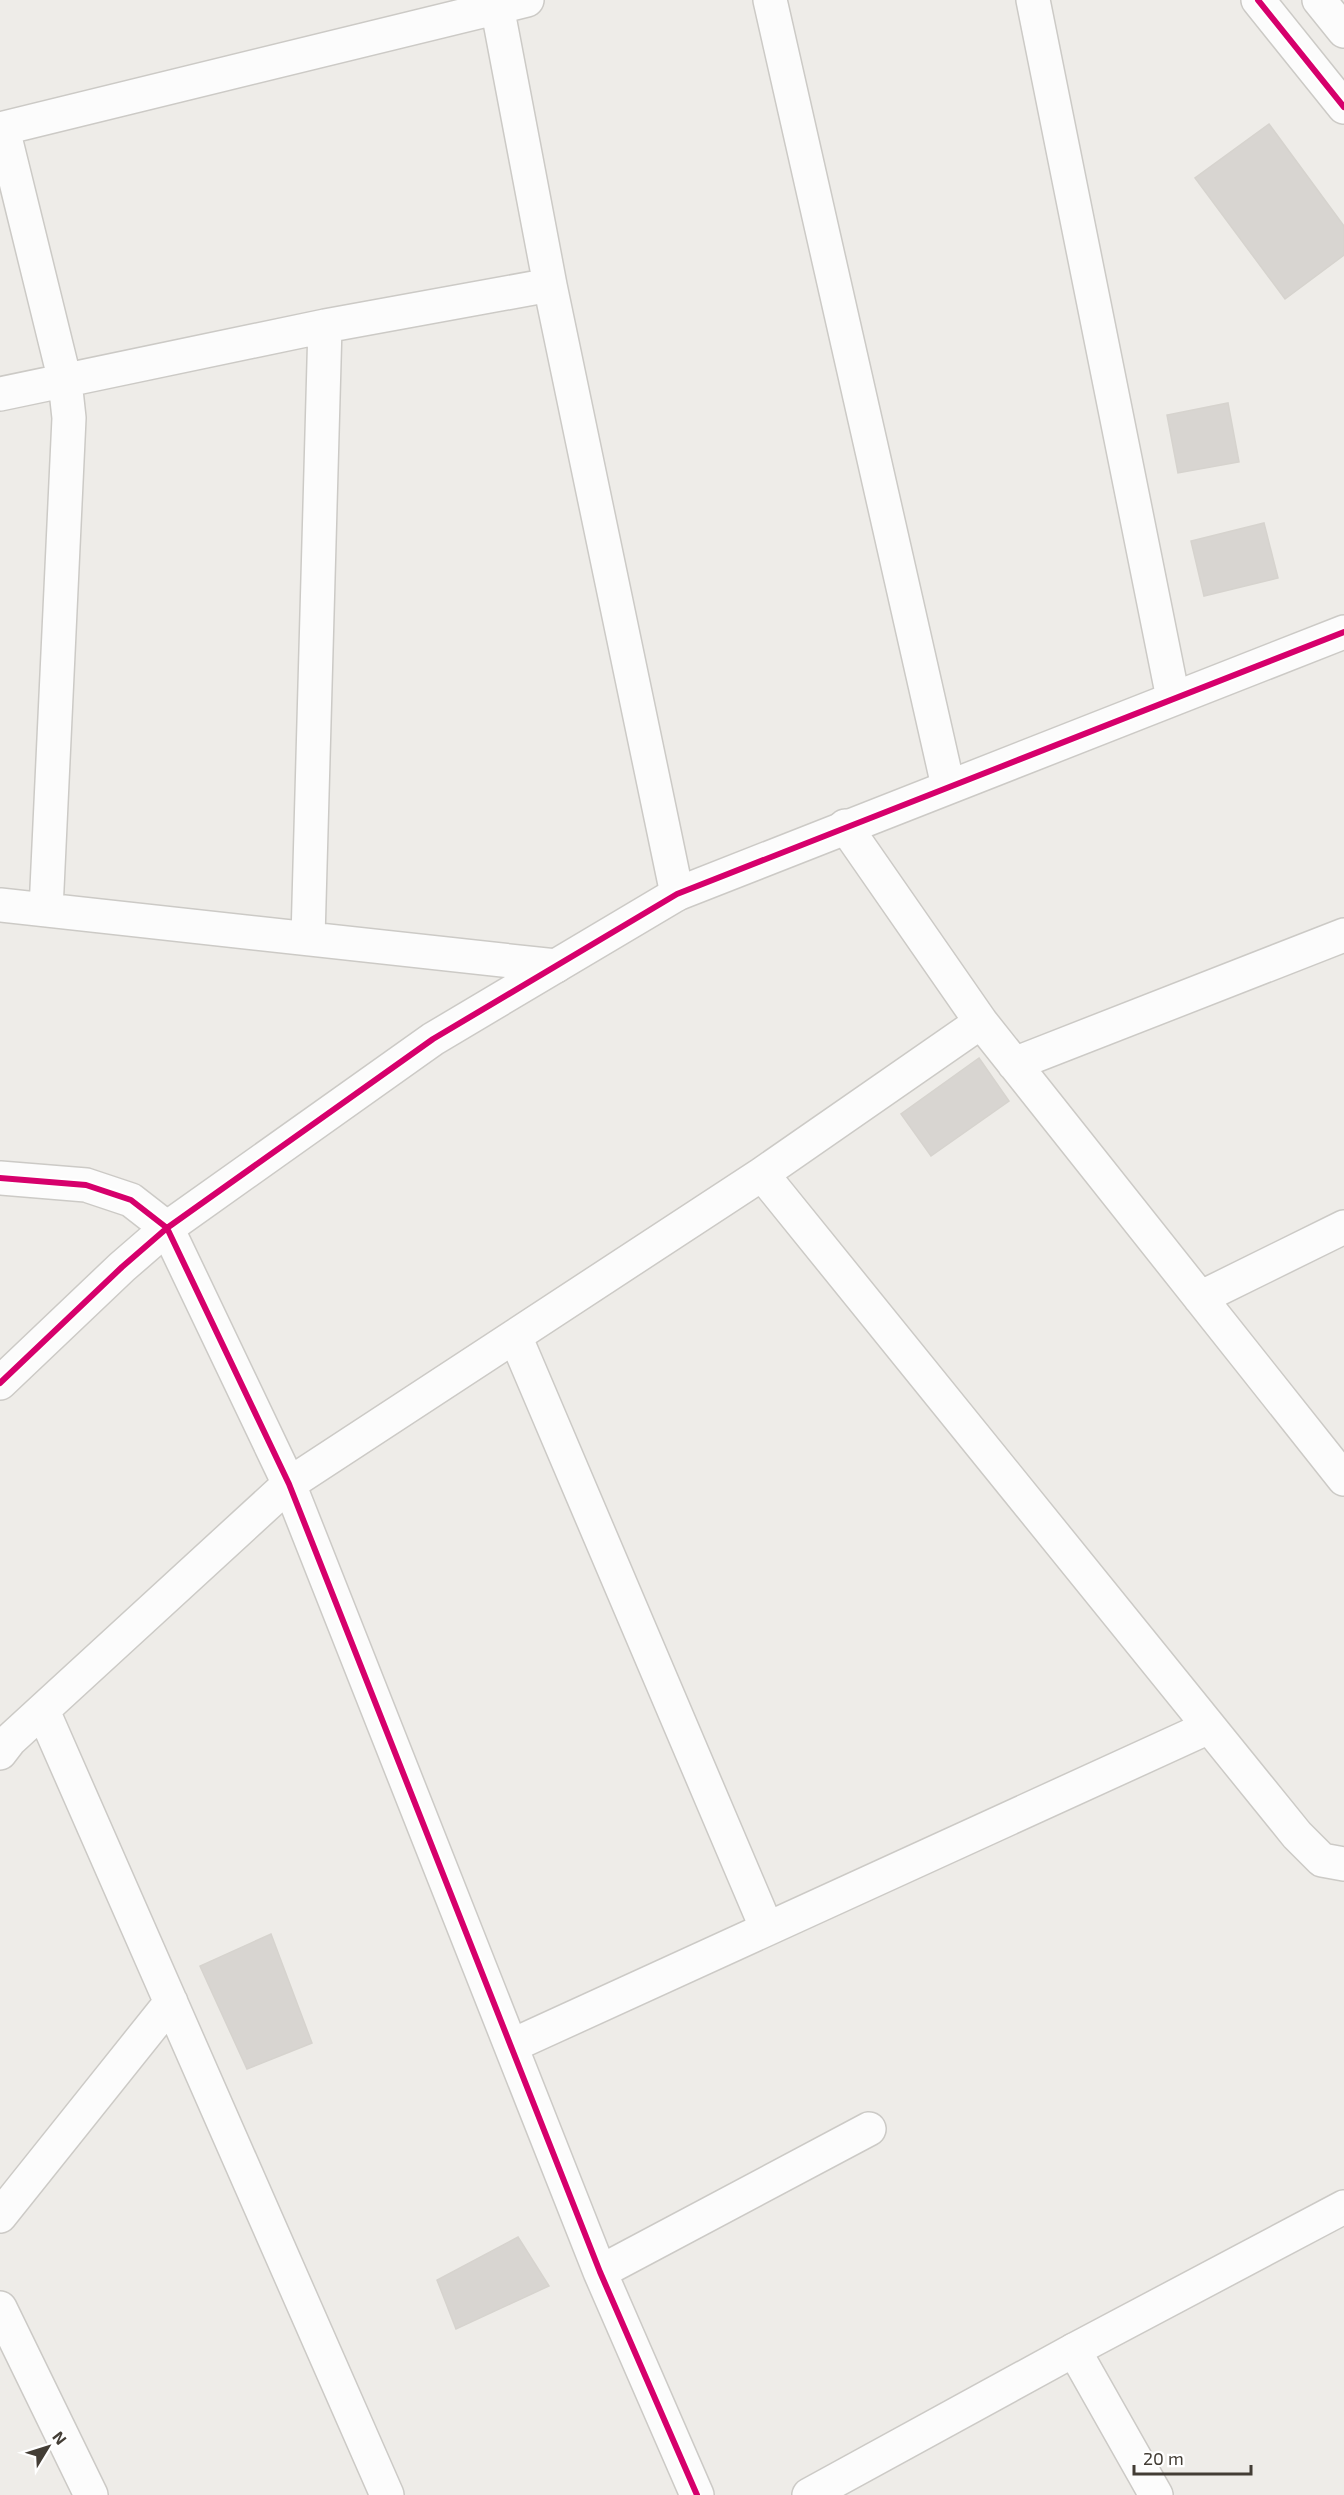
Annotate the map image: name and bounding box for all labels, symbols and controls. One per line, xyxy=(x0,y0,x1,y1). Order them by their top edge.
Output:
north arrow xyxy=(18,2417,78,2477)
text: N xyxy=(49,2427,71,2448)
scale bar xyxy=(1134,2438,1251,2476)
text: 20 m xyxy=(1143,2447,1184,2469)

